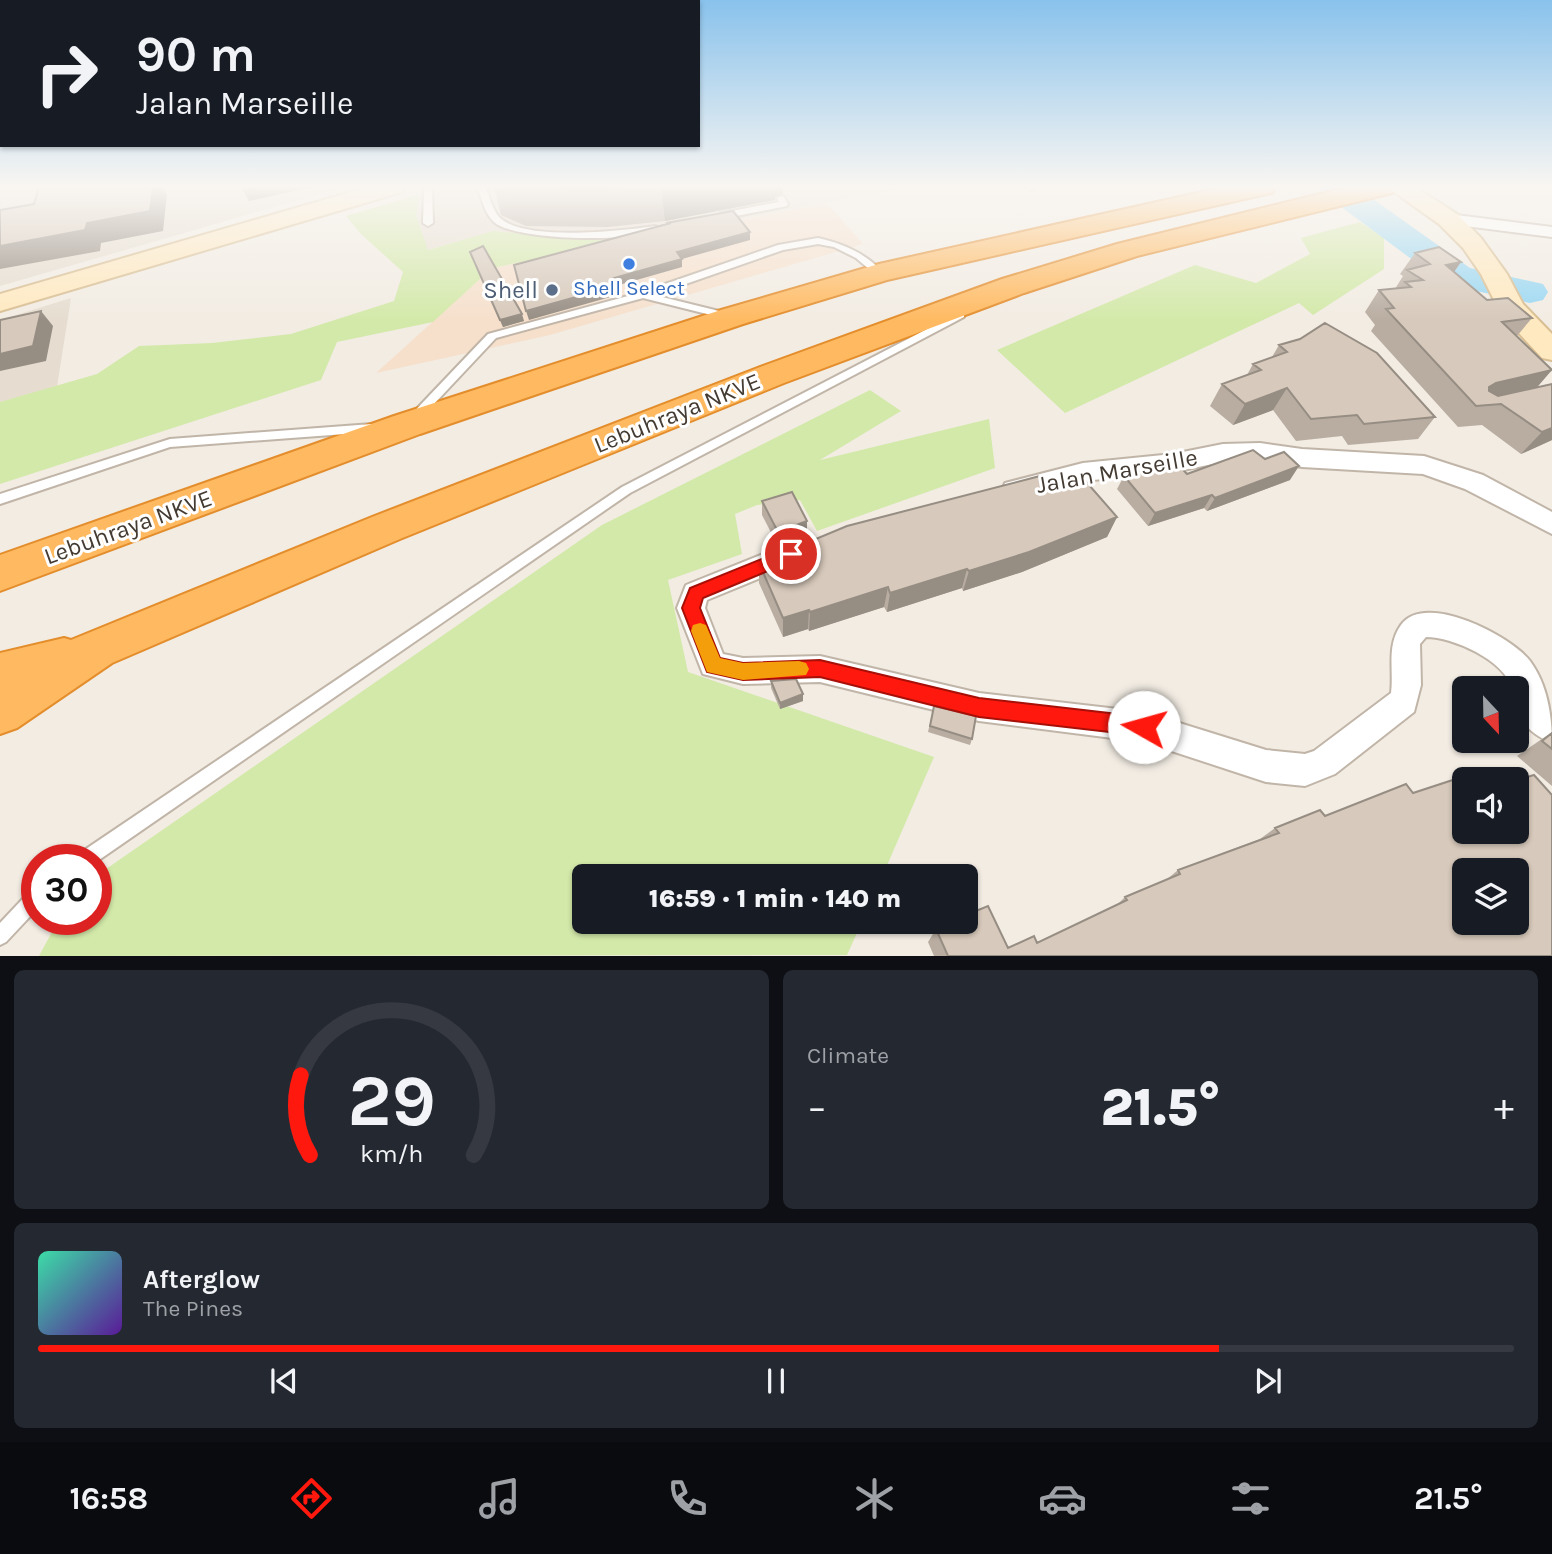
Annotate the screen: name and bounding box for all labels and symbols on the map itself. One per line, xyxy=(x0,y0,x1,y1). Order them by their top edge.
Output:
marker: Shell Select xyxy=(621,256,637,272)
place label: Shell xyxy=(483,276,538,304)
place label: Shell Select xyxy=(573,276,685,300)
marker: Shell xyxy=(544,282,560,298)
street label: Lebuhraya NKVE xyxy=(590,367,764,459)
street label: Jalan Marseille xyxy=(1034,443,1200,499)
street label: Lebuhraya NKVE xyxy=(40,484,216,570)
pin xyxy=(761,524,821,584)
north arrow xyxy=(1452,676,1530,752)
position arrow xyxy=(1107,690,1181,764)
speed limit sign: 30 xyxy=(21,844,112,935)

